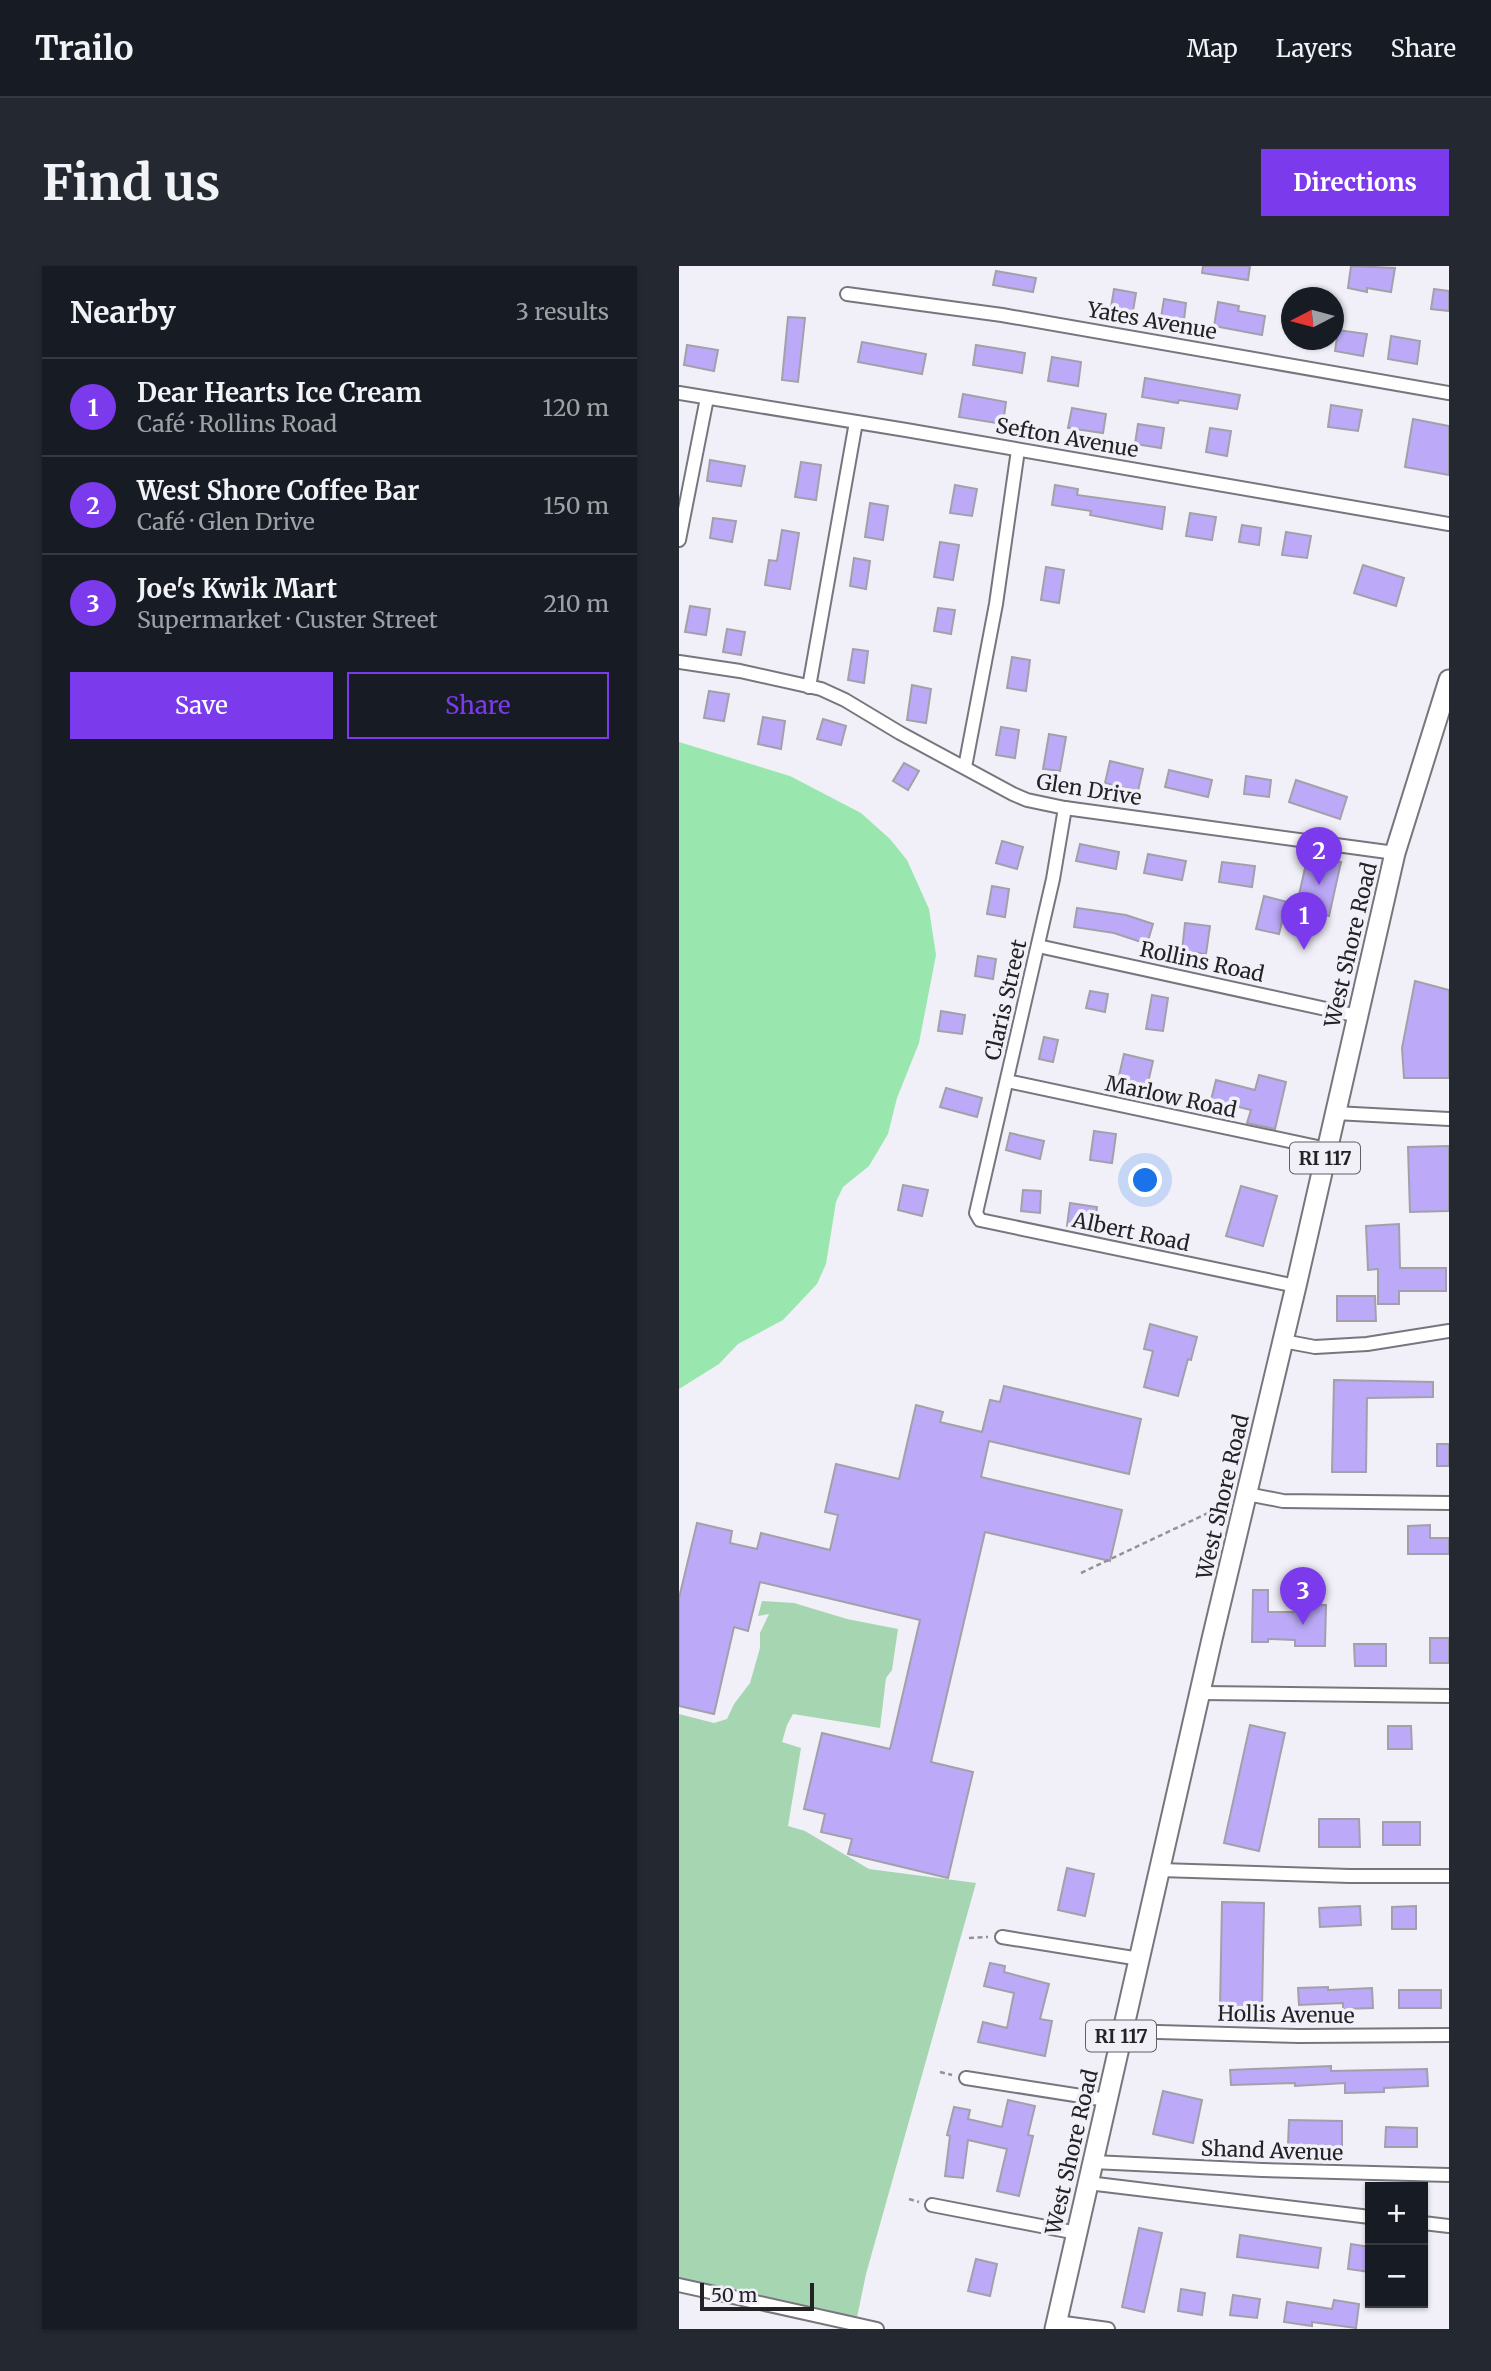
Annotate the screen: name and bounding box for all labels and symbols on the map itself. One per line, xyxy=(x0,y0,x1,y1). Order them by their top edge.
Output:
north arrow xyxy=(1281,287,1344,350)
street label: Yates Avenue xyxy=(1084,296,1219,345)
street label: Sefton Avenue xyxy=(994,412,1141,463)
street label: Glen Drive xyxy=(1035,768,1144,811)
pin: 2 xyxy=(1296,827,1342,885)
street label: West Shore Road xyxy=(1318,859,1383,1031)
pin: 1 xyxy=(1281,892,1327,950)
street label: Rollins Road xyxy=(1137,935,1267,988)
street label: Claris Street xyxy=(979,937,1033,1063)
street label: Marlow Road xyxy=(1103,1069,1239,1124)
road number: RI 117 xyxy=(1290,1142,1360,1174)
your location xyxy=(1128,1163,1162,1197)
street label: Albert Road xyxy=(1069,1206,1193,1257)
street label: West Shore Road xyxy=(1190,1411,1255,1583)
pin: 3 xyxy=(1280,1567,1326,1625)
street label: Hollis Avenue xyxy=(1217,2000,1355,2029)
road number: RI 117 xyxy=(1086,2020,1156,2052)
street label: West Shore Road xyxy=(1039,2066,1104,2238)
street label: Shand Avenue xyxy=(1200,2135,1344,2166)
scale bar xyxy=(700,2280,814,2312)

